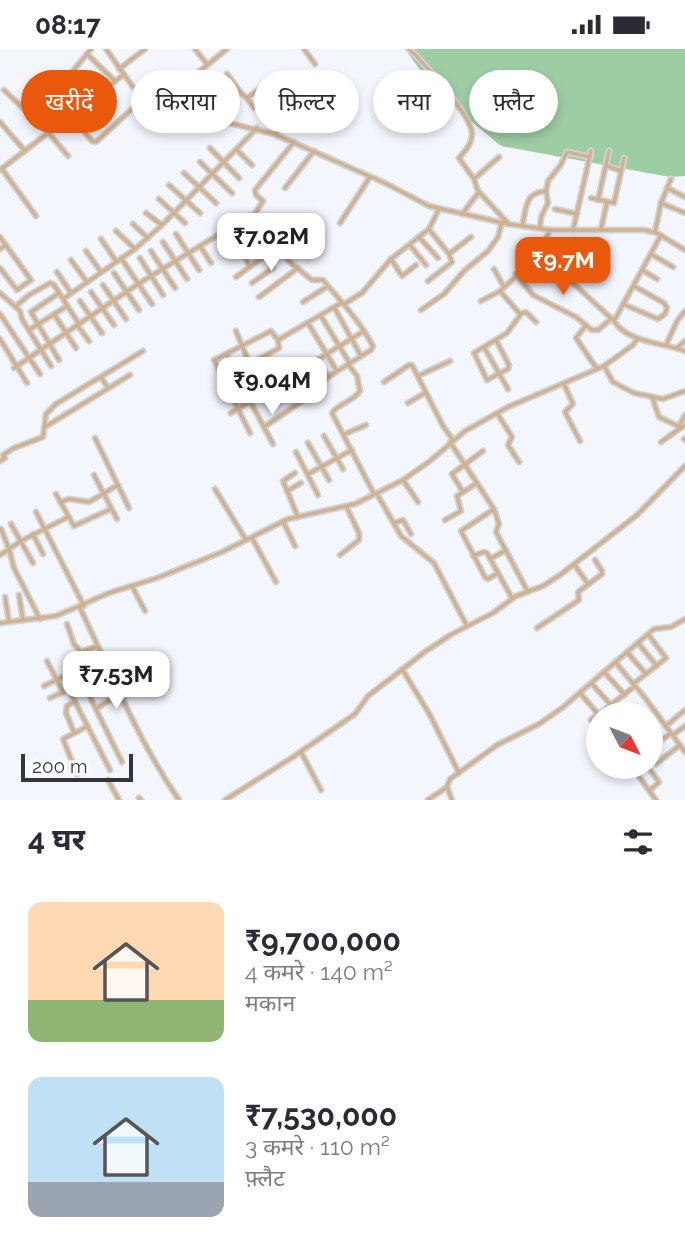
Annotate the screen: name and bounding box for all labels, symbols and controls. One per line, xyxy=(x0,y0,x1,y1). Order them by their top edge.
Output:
text: 08:17 xyxy=(35,10,101,40)
chip: खरीदें xyxy=(21,70,117,133)
chip: किराया xyxy=(131,70,240,133)
chip: फ़िल्टर xyxy=(254,70,359,133)
chip: नया xyxy=(373,70,455,133)
chip: फ़्लैट xyxy=(469,70,558,133)
pin: ₹7.02M xyxy=(214,213,328,273)
text: ₹7.02M xyxy=(233,222,309,249)
pin: ₹9.7M xyxy=(514,237,612,297)
text: ₹9.7M xyxy=(531,246,595,273)
pin: ₹9.04M xyxy=(215,357,329,417)
text: ₹9.04M xyxy=(233,366,311,393)
pin: ₹7.53M xyxy=(59,651,173,711)
text: ₹7.53M xyxy=(79,660,153,687)
north arrow xyxy=(586,702,663,779)
map controls xyxy=(586,702,663,779)
scale bar xyxy=(21,751,133,783)
text: 200 m xyxy=(32,755,87,777)
text: 4 घर xyxy=(28,822,85,857)
icon: filters xyxy=(619,823,657,861)
text: ₹9,700,000 xyxy=(245,923,401,958)
icon: home xyxy=(84,930,168,1014)
text: 4 कमरे · 140 m² xyxy=(245,958,393,985)
text: मकान xyxy=(245,989,295,1016)
text: ₹7,530,000 xyxy=(245,1098,397,1133)
icon: home xyxy=(84,1105,168,1189)
text: 3 कमरे · 110 m² xyxy=(245,1133,390,1160)
text: फ़्लैट xyxy=(245,1164,285,1191)

